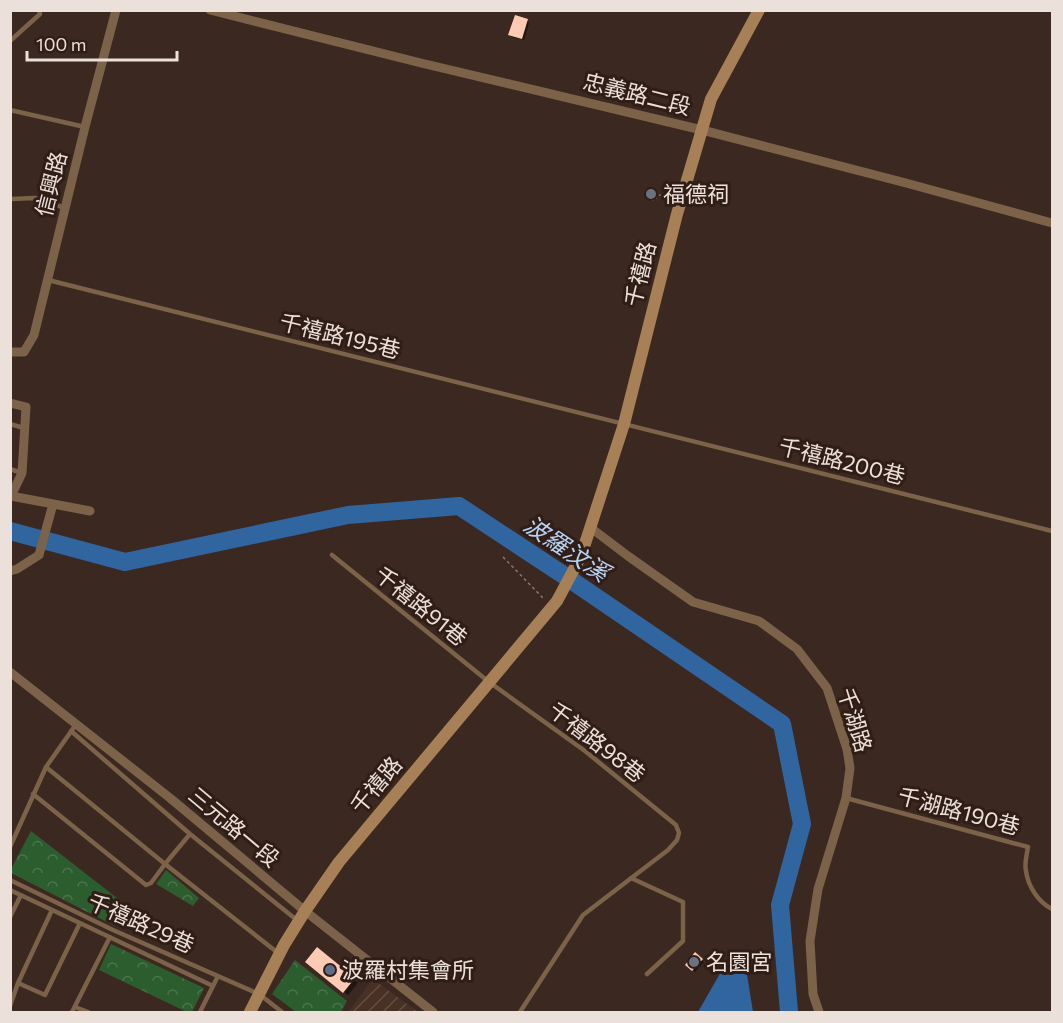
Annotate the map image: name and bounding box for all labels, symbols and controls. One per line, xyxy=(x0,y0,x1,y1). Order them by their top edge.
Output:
scale bar xyxy=(27,24,177,62)
text: 100 m xyxy=(36,33,86,55)
street label: 忠義路二段 xyxy=(580,67,694,120)
street label: 信興路 xyxy=(29,149,72,219)
place label: 福德祠 xyxy=(663,180,729,207)
marker: 福德祠 xyxy=(644,187,658,201)
street label: 千禧路 xyxy=(618,239,661,309)
street label: 千禧路195巷 xyxy=(277,307,403,364)
street label: 千禧路200巷 xyxy=(776,432,908,489)
water label: 波羅汶溪 xyxy=(519,509,617,588)
street label: 千禧路91巷 xyxy=(370,560,473,651)
street label: 千湖路 xyxy=(833,684,878,755)
street label: 千禧路98巷 xyxy=(544,696,651,788)
street label: 千禧路 xyxy=(344,751,407,819)
street label: 三元路一段 xyxy=(184,781,285,872)
street label: 千湖路190巷 xyxy=(895,781,1023,840)
street label: 千禧路29巷 xyxy=(84,887,199,958)
place label: 名園宮 xyxy=(706,948,772,975)
marker: 名園宮 xyxy=(687,955,701,969)
place label: 波羅村集會所 xyxy=(342,956,474,983)
marker: 波羅村集會所 xyxy=(323,963,337,977)

